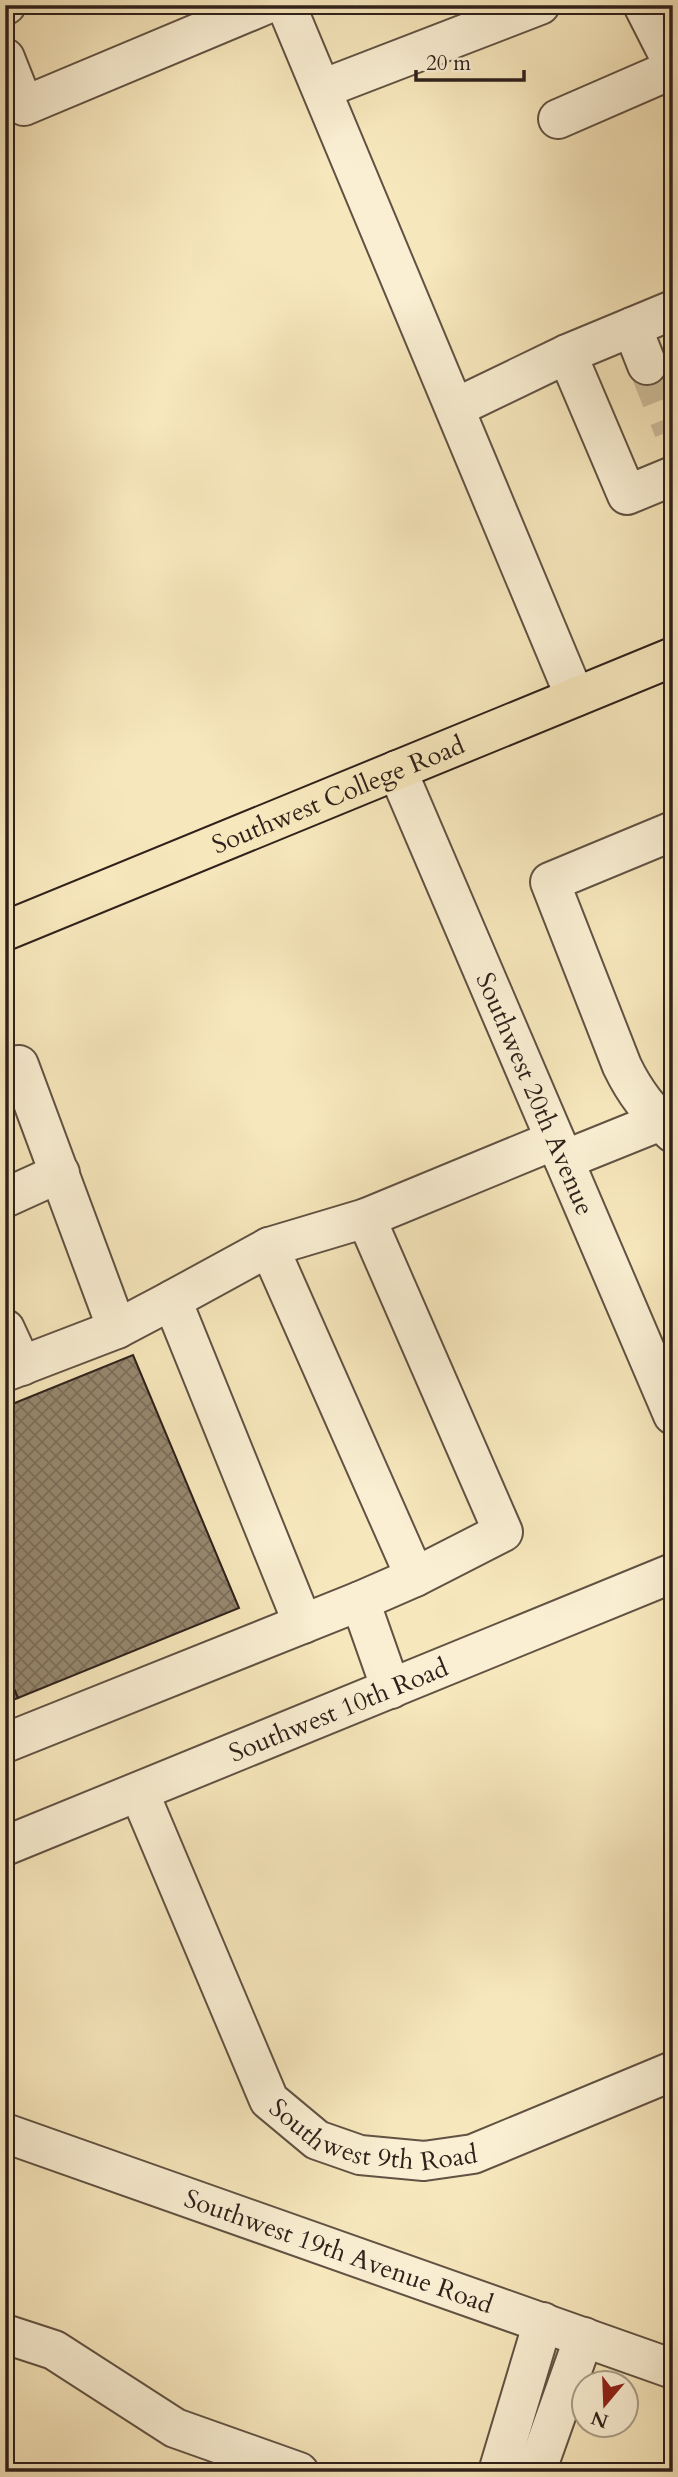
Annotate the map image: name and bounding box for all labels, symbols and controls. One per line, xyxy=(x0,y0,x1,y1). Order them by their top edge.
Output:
scale bar xyxy=(416,38,524,82)
text: 20 m xyxy=(426,49,471,78)
street label: Southwest College Road xyxy=(207,727,470,862)
street label: Southwest 20th Avenue xyxy=(468,967,602,1221)
street label: Southwest 10th Road xyxy=(224,1650,453,1771)
street label: Southwest 9th Road xyxy=(262,2090,480,2179)
street label: Southwest 19th Avenue Road xyxy=(180,2181,498,2322)
north arrow xyxy=(570,2368,640,2438)
text: N xyxy=(587,2404,612,2434)

